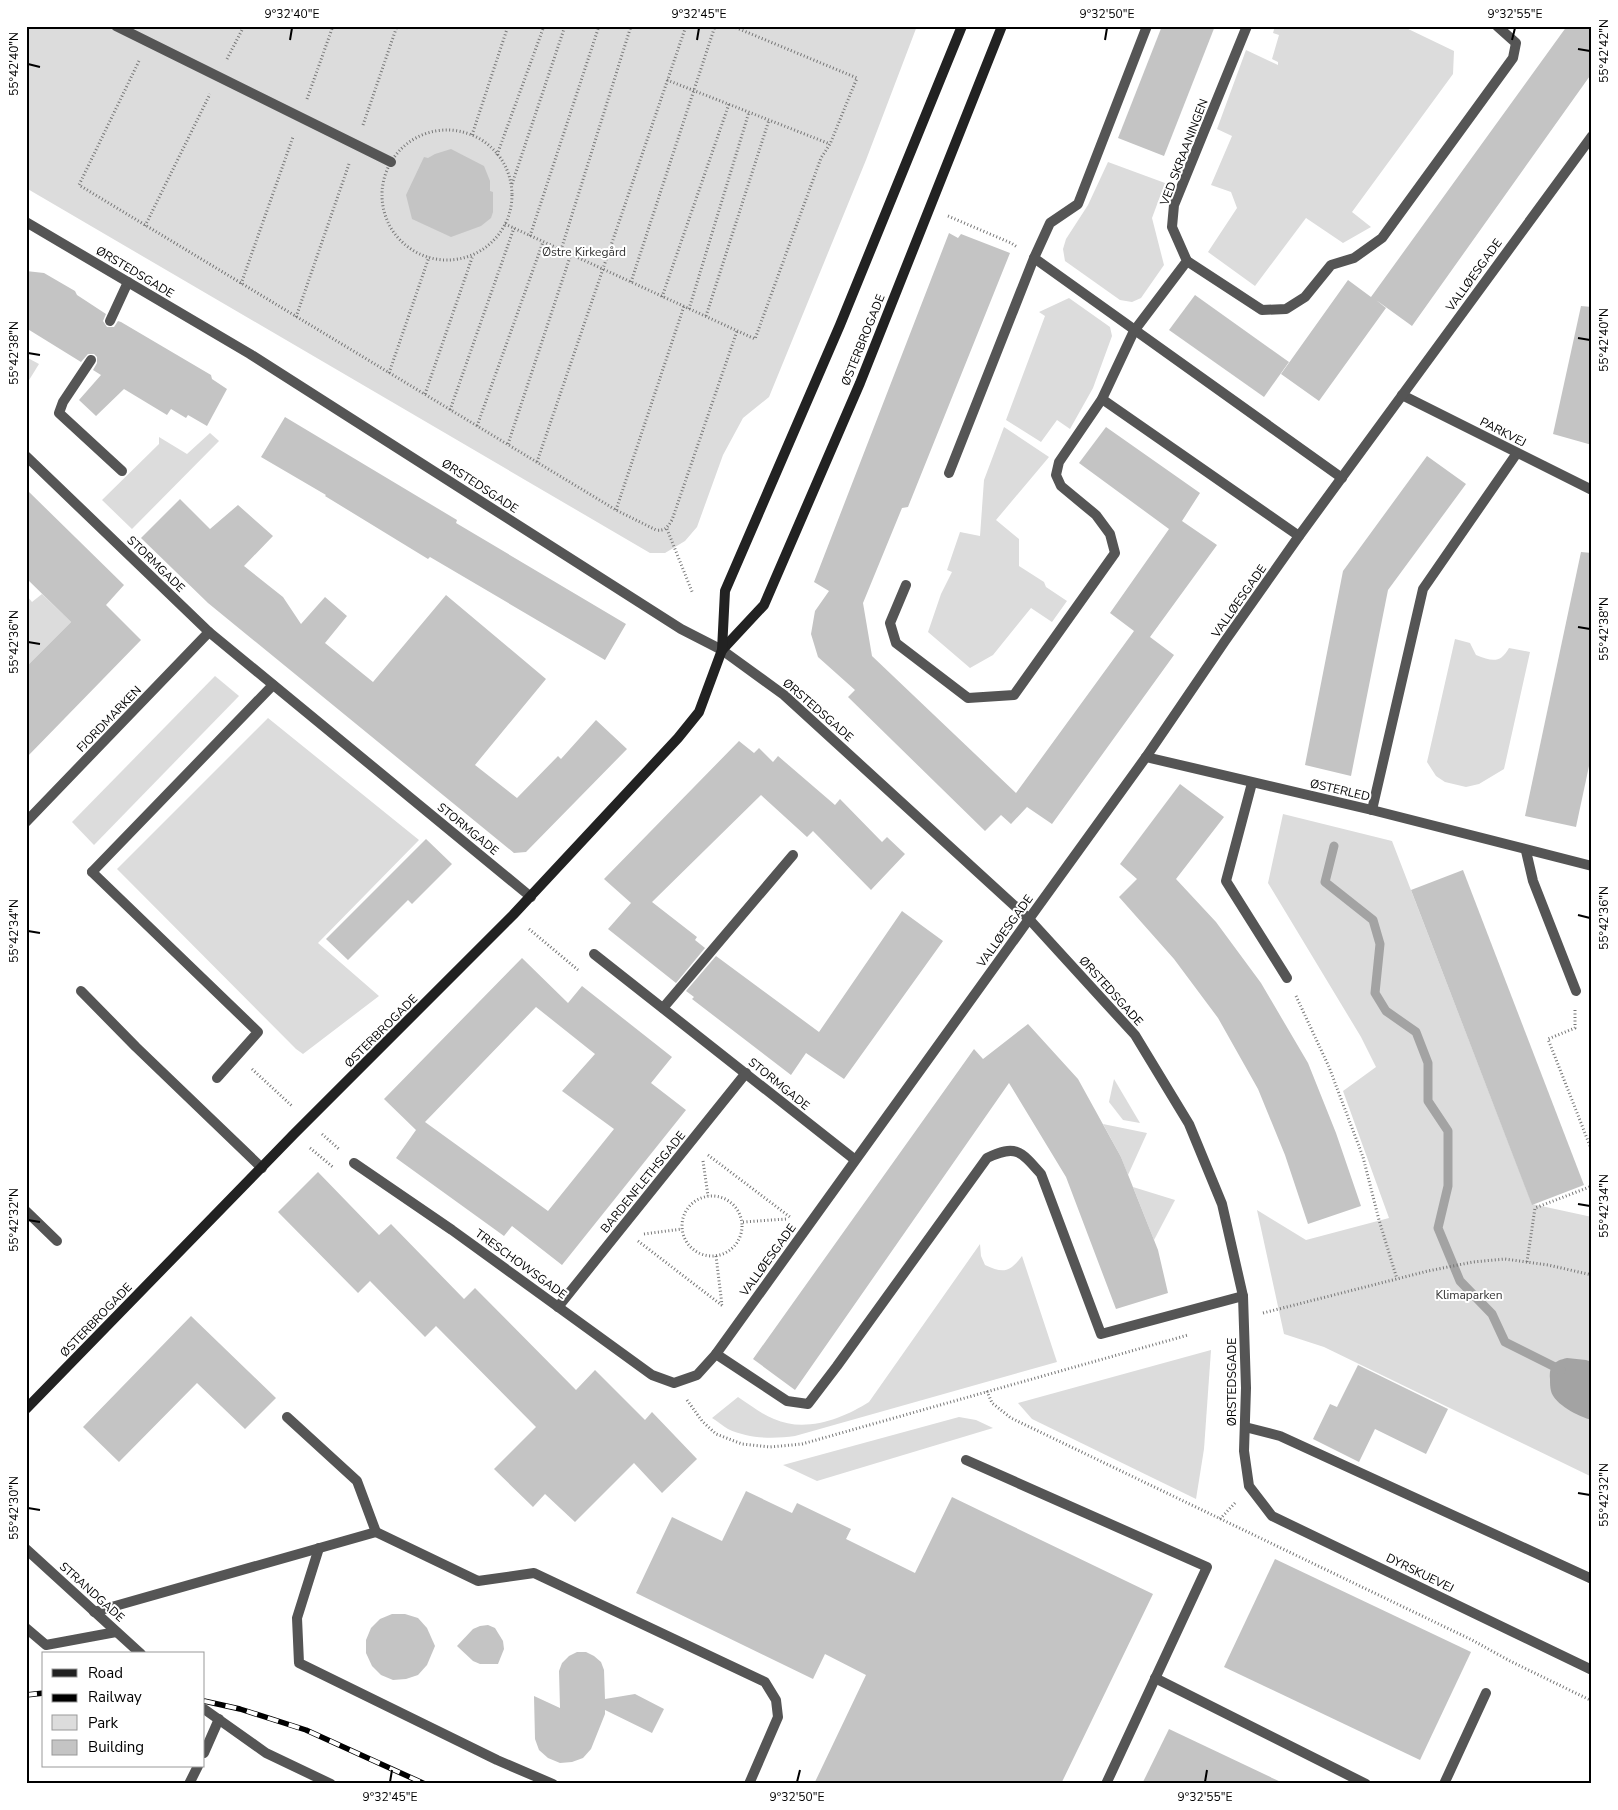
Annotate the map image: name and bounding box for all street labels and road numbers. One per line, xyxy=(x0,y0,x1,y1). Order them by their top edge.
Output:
street label: VED SKRAANINGEN xyxy=(1156,96,1212,209)
street label: VALLØESGADE xyxy=(1442,236,1506,315)
street label: ØRSTEDSGADE xyxy=(93,242,177,302)
street label: ØSTERBROGADE xyxy=(837,292,889,388)
street label: PARKVEJ xyxy=(1477,414,1529,450)
street label: ØRSTEDSGADE xyxy=(439,455,521,517)
street label: STORMGADE xyxy=(124,532,188,596)
street label: VALLØESGADE xyxy=(1207,561,1270,642)
street label: ØRSTEDSGADE xyxy=(779,675,857,745)
street label: FJORDMARKEN xyxy=(73,682,145,756)
street label: ØSTERLED xyxy=(1308,775,1372,805)
street label: STORMGADE xyxy=(434,799,502,859)
street label: VALLØESGADE xyxy=(973,892,1037,971)
street label: ØRSTEDSGADE xyxy=(1076,953,1146,1029)
street label: ØSTERBROGADE xyxy=(341,991,421,1071)
street label: STORMGADE xyxy=(745,1054,813,1114)
street label: BARDENFLETHSGADE xyxy=(597,1128,689,1236)
street label: VALLØESGADE xyxy=(736,1221,800,1300)
street label: TRESCHOWSGADE xyxy=(472,1225,570,1303)
street label: ØSTERBROGADE xyxy=(56,1279,136,1361)
street label: ØRSTEDSGADE xyxy=(1224,1338,1240,1426)
street label: DYRSKUEVEJ xyxy=(1384,1550,1456,1596)
street label: STRANDGADE xyxy=(56,1559,128,1625)

